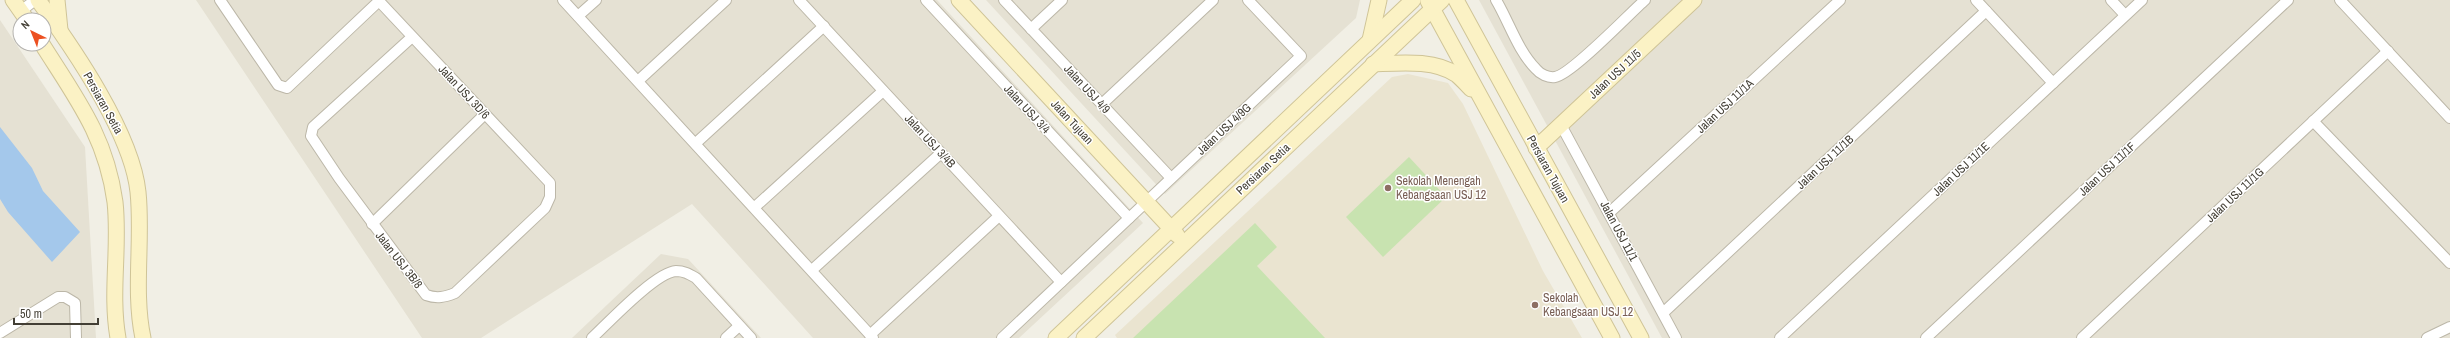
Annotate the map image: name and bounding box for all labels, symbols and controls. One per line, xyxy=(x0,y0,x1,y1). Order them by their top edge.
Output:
north arrow xyxy=(12,12,52,52)
text: N xyxy=(18,17,32,32)
street label: Jalan USJ 11/5 xyxy=(1585,45,1645,102)
street label: Jalan USJ 4/9 xyxy=(1060,61,1114,117)
street label: Jalan USJ 3D/6 xyxy=(435,62,493,122)
street label: Persiaran Setia xyxy=(79,69,127,137)
street label: Jalan USJ 11/1A xyxy=(1693,75,1757,137)
street label: Jalan USJ 3/4 xyxy=(1000,81,1054,137)
street label: Jalan Tujuan xyxy=(1047,96,1097,148)
street label: Jalan USJ 4/9G xyxy=(1193,100,1255,158)
street label: Jalan USJ 3/4B xyxy=(901,111,959,172)
street label: Jalan USJ 11/1B xyxy=(1793,131,1857,193)
street label: Persiaran Tujuan xyxy=(1523,133,1573,205)
street label: Jalan USJ 11/1E xyxy=(1929,138,1993,200)
street label: Persiaran Setia xyxy=(1233,139,1294,198)
street label: Jalan USJ 11/1F xyxy=(2075,139,2139,199)
street label: Jalan USJ 11/1G xyxy=(2203,164,2267,226)
place label: Sekolah Menengah Kebangsaan USJ 12 xyxy=(1396,173,1486,203)
marker: Sekolah Menengah Kebangsaan USJ 12 xyxy=(1383,183,1393,193)
street label: Jalan USJ 11/1 xyxy=(1596,198,1642,264)
street label: Jalan USJ 3B/8 xyxy=(372,228,426,292)
place label: Sekolah Kebangsaan USJ 12 xyxy=(1543,290,1633,320)
scale bar xyxy=(14,300,98,326)
marker: Sekolah Kebangsaan USJ 12 xyxy=(1530,300,1540,310)
text: 50 m xyxy=(20,306,42,322)

